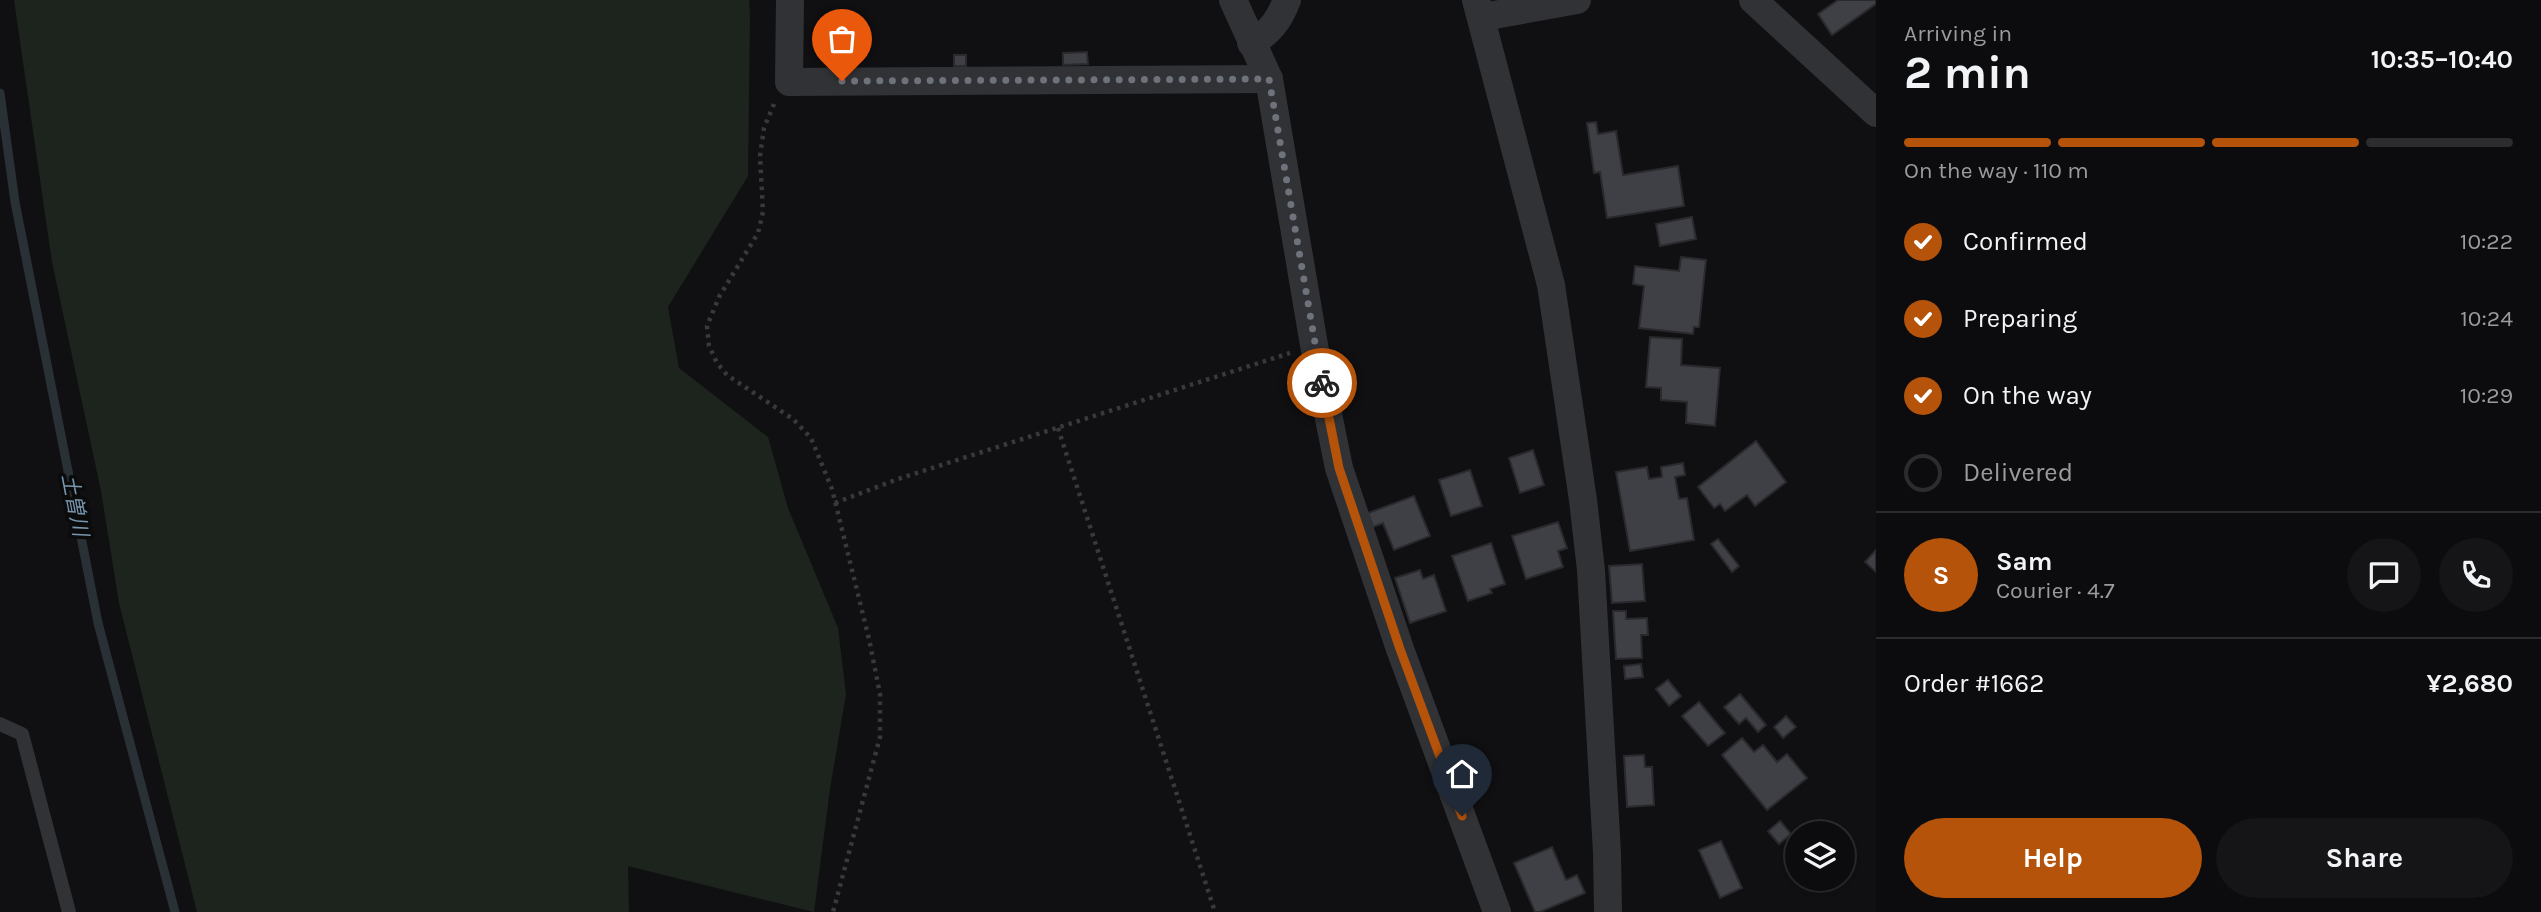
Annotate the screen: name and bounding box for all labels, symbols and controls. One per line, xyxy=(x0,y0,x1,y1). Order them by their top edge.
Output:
pin xyxy=(812,9,872,81)
icon: bag xyxy=(823,20,861,58)
text: Arriving in xyxy=(1904,20,2012,47)
text: 10:35–10:40 xyxy=(2371,44,2513,75)
text: 2 min xyxy=(1904,46,2031,100)
text: On the way · 110 m xyxy=(1904,157,2089,184)
icon: check xyxy=(1904,223,1942,261)
text: Confirmed xyxy=(1963,226,2088,257)
text: 10:22 xyxy=(2460,228,2513,255)
icon: check xyxy=(1904,300,1942,338)
text: Preparing xyxy=(1963,303,2077,334)
text: 10:24 xyxy=(2460,305,2513,332)
courier xyxy=(1287,348,1357,418)
icon: bike xyxy=(1303,364,1341,402)
icon: check xyxy=(1904,377,1942,415)
text: On the way xyxy=(1963,380,2092,411)
text: 10:29 xyxy=(2460,382,2513,409)
text: Delivered xyxy=(1963,457,2073,488)
water label: 土曽川 xyxy=(57,472,93,540)
button: chat xyxy=(2347,538,2421,612)
button: phone xyxy=(2439,538,2513,612)
text: Sam xyxy=(1996,546,2052,577)
text: S xyxy=(1933,560,1949,591)
text: Courier · 4.7 xyxy=(1996,577,2115,604)
text: Order #1662 xyxy=(1904,668,2044,699)
text: ¥2,680 xyxy=(2426,668,2513,699)
pin xyxy=(1432,744,1492,816)
icon: home xyxy=(1443,755,1481,793)
button: Help xyxy=(1904,818,2202,898)
button: Share xyxy=(2216,818,2513,898)
map controls xyxy=(1785,821,1855,891)
button: layers xyxy=(1785,821,1855,891)

